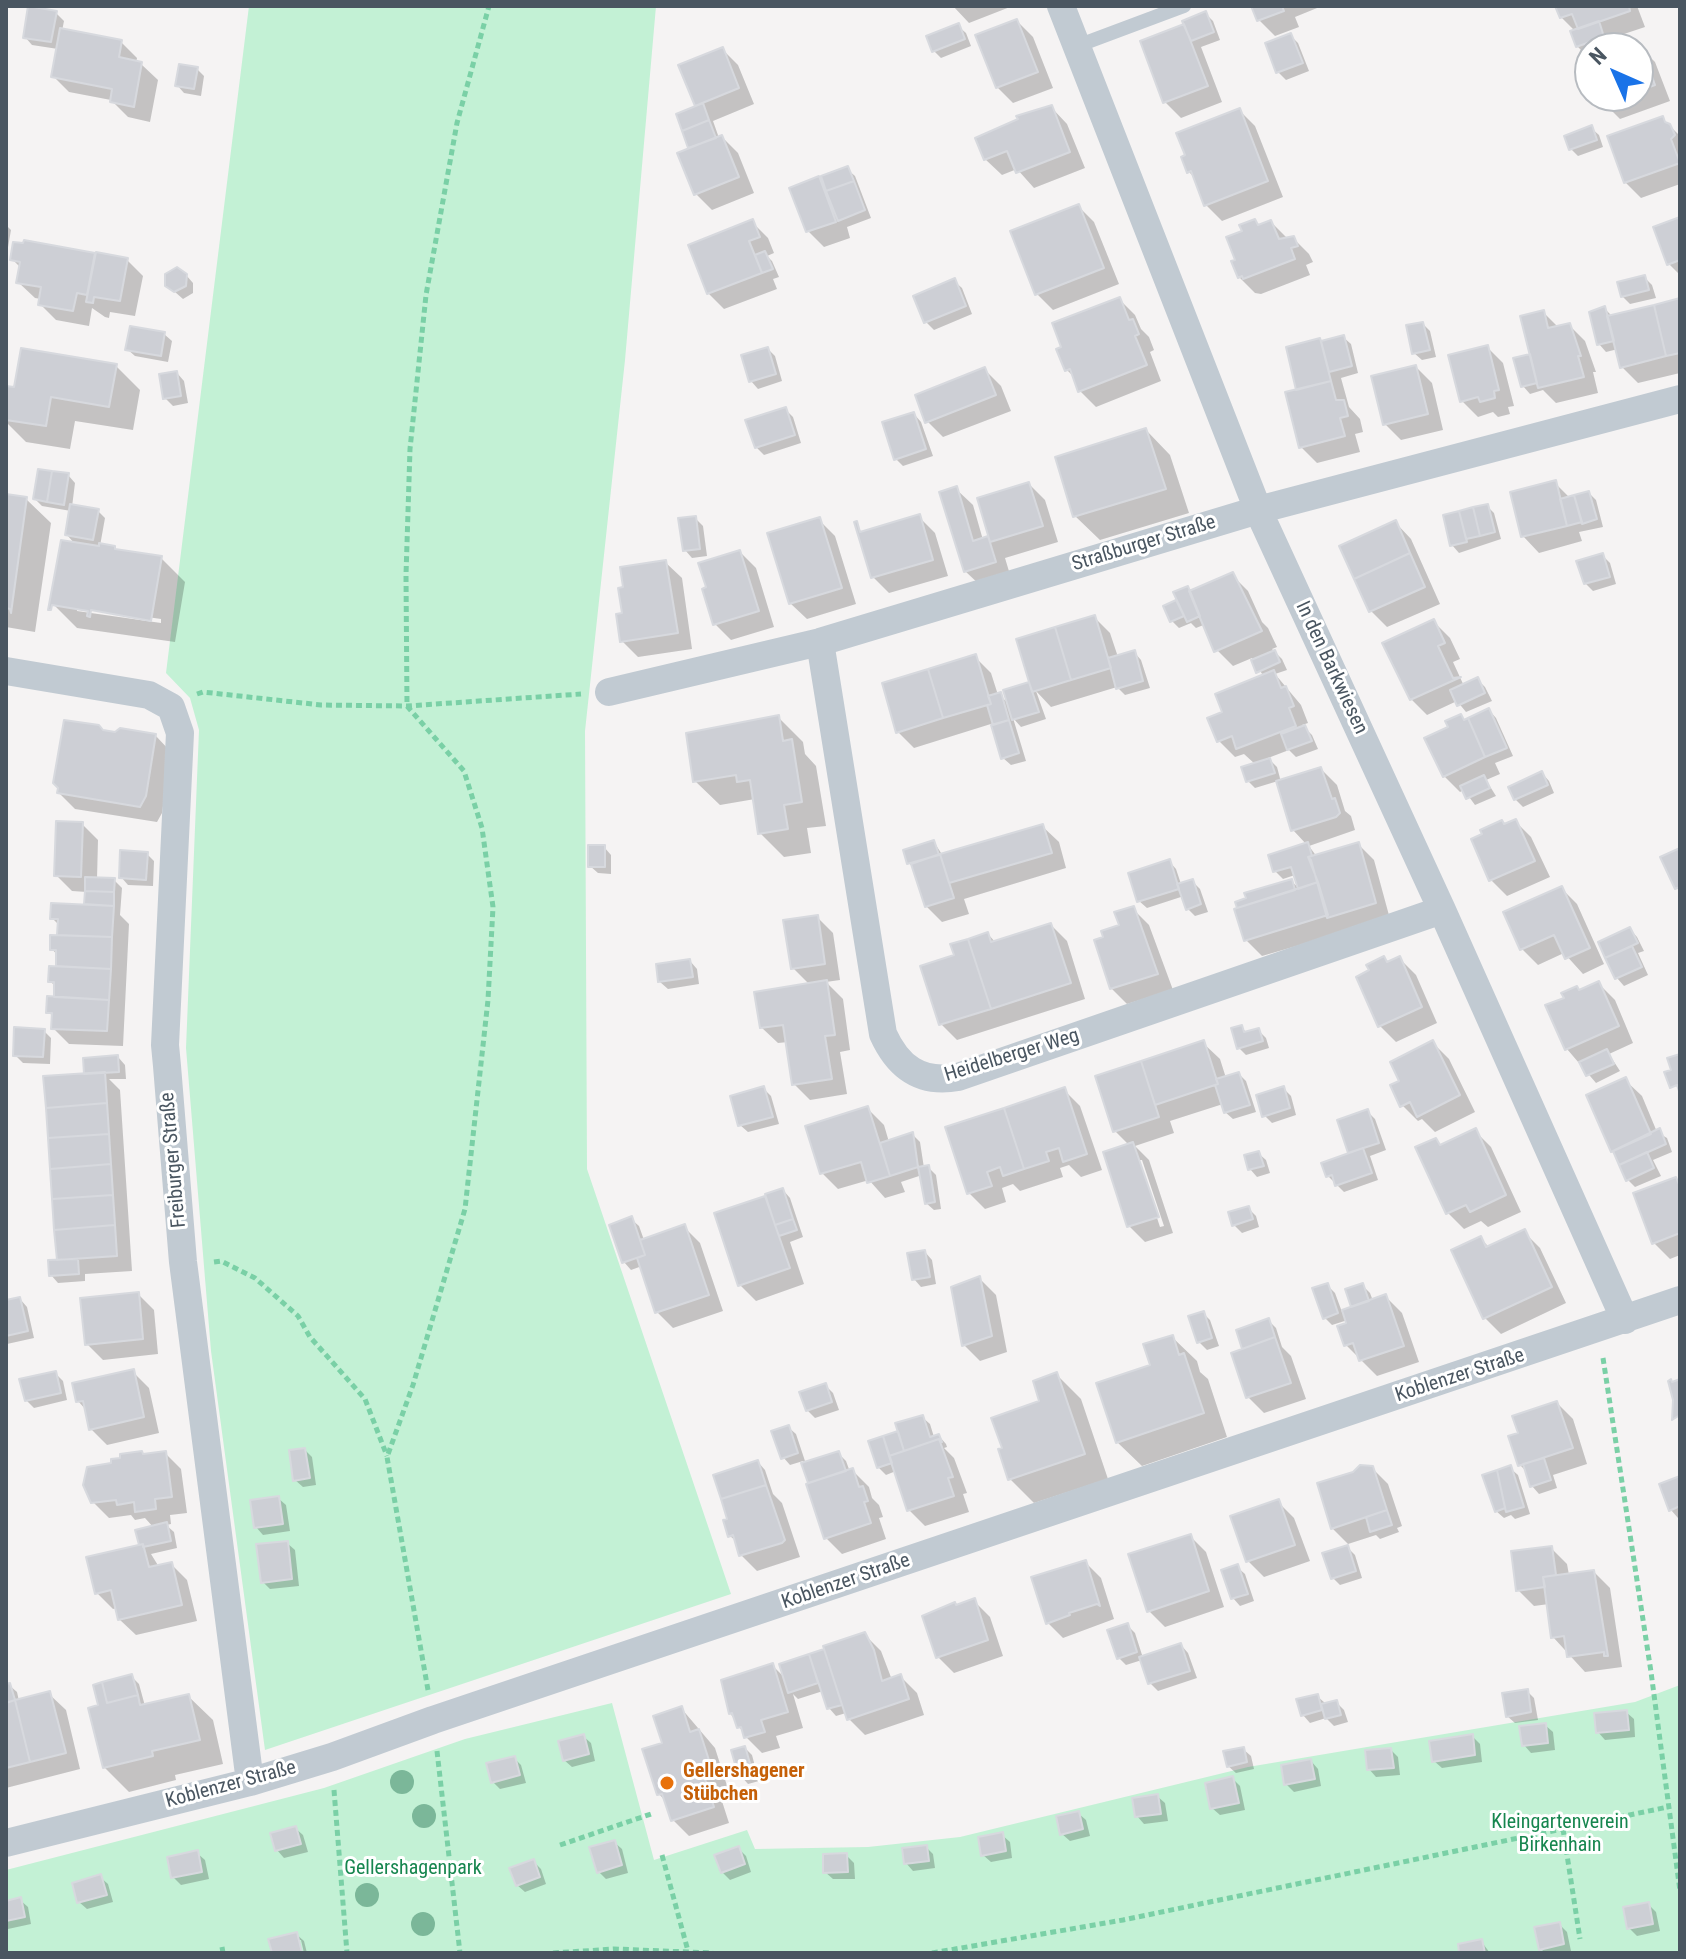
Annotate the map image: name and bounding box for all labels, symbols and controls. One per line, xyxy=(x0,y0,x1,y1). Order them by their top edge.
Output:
north arrow xyxy=(1574,32,1654,112)
text: N xyxy=(1584,42,1612,70)
street label: Straßburger Straße xyxy=(1069,511,1219,577)
street label: In den Barkwiesen xyxy=(1290,598,1372,738)
street label: Heidelberger Weg xyxy=(942,1024,1082,1088)
street label: Freiburger Straße xyxy=(156,1091,192,1229)
street label: Koblenzer Straße xyxy=(1392,1344,1528,1408)
street label: Koblenzer Straße xyxy=(779,1549,913,1615)
street label: Koblenzer Straße xyxy=(163,1756,299,1814)
place label: Gellershagener Stübchen xyxy=(683,1760,805,1807)
marker: Gellershagener Stübchen xyxy=(658,1774,676,1792)
park label: Kleingartenverein Birkenhain xyxy=(1491,1811,1629,1858)
park label: Gellershagenpark xyxy=(344,1857,482,1881)

